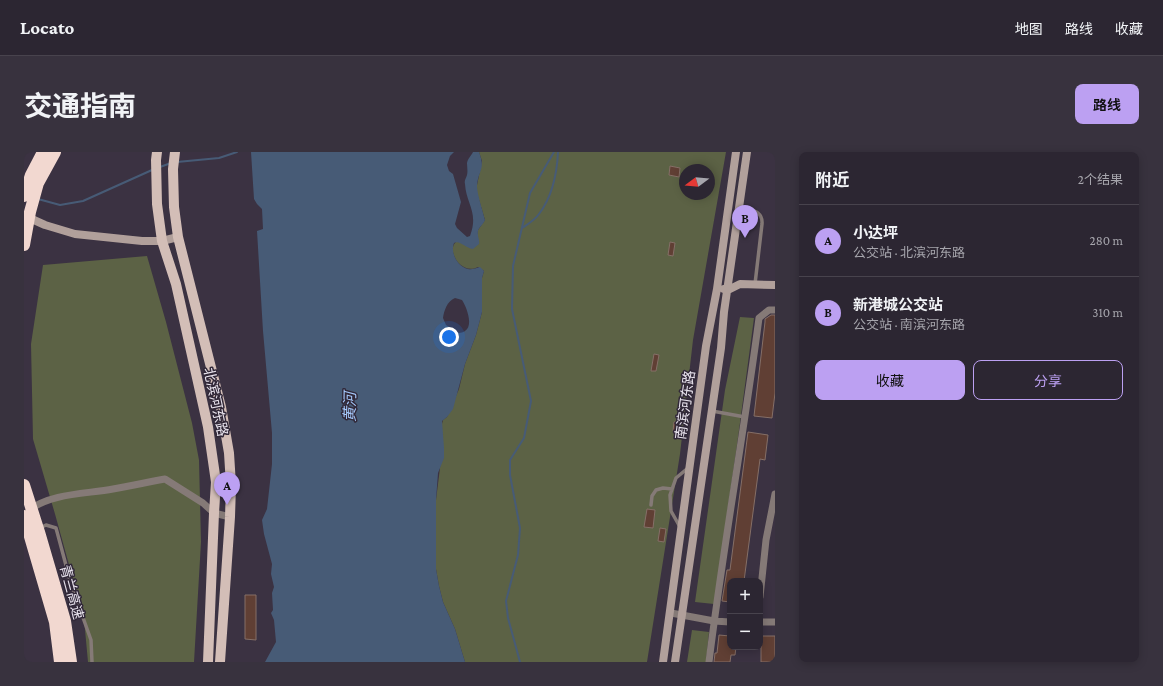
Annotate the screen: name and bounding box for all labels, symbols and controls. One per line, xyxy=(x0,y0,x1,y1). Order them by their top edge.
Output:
text: Locato xyxy=(20,17,74,38)
text: 地图 xyxy=(1015,21,1043,37)
text: 路线 xyxy=(1065,21,1093,37)
text: 收藏 xyxy=(1115,21,1143,37)
button: 路线 xyxy=(1075,84,1139,124)
text: 交通指南 xyxy=(24,91,136,122)
north arrow xyxy=(679,164,715,200)
text: 附近 xyxy=(815,171,849,190)
text: 2个结果 xyxy=(1078,172,1123,187)
pin: B xyxy=(732,205,758,238)
text: 小达坪 xyxy=(853,225,898,241)
text: A xyxy=(824,233,832,248)
text: 280 m xyxy=(1090,233,1123,248)
text: 公交站 · 北滨河东路 xyxy=(853,245,965,260)
text: 新港城公交站 xyxy=(853,297,943,313)
text: B xyxy=(824,305,832,320)
text: 310 m xyxy=(1092,305,1123,320)
text: 公交站 · 南滨河东路 xyxy=(853,317,965,332)
your location xyxy=(439,327,459,347)
button: 收藏 xyxy=(815,360,965,400)
button: 分享 xyxy=(973,360,1123,400)
street label: 北滨河东路 xyxy=(201,366,231,438)
street label: 南滨河东路 xyxy=(672,369,698,441)
water label: 黄河 xyxy=(342,389,358,422)
pin: A xyxy=(214,472,240,505)
street label: 青兰高速 xyxy=(57,563,87,621)
map controls xyxy=(727,578,763,650)
button: + xyxy=(727,578,763,614)
button: − xyxy=(727,614,763,650)

